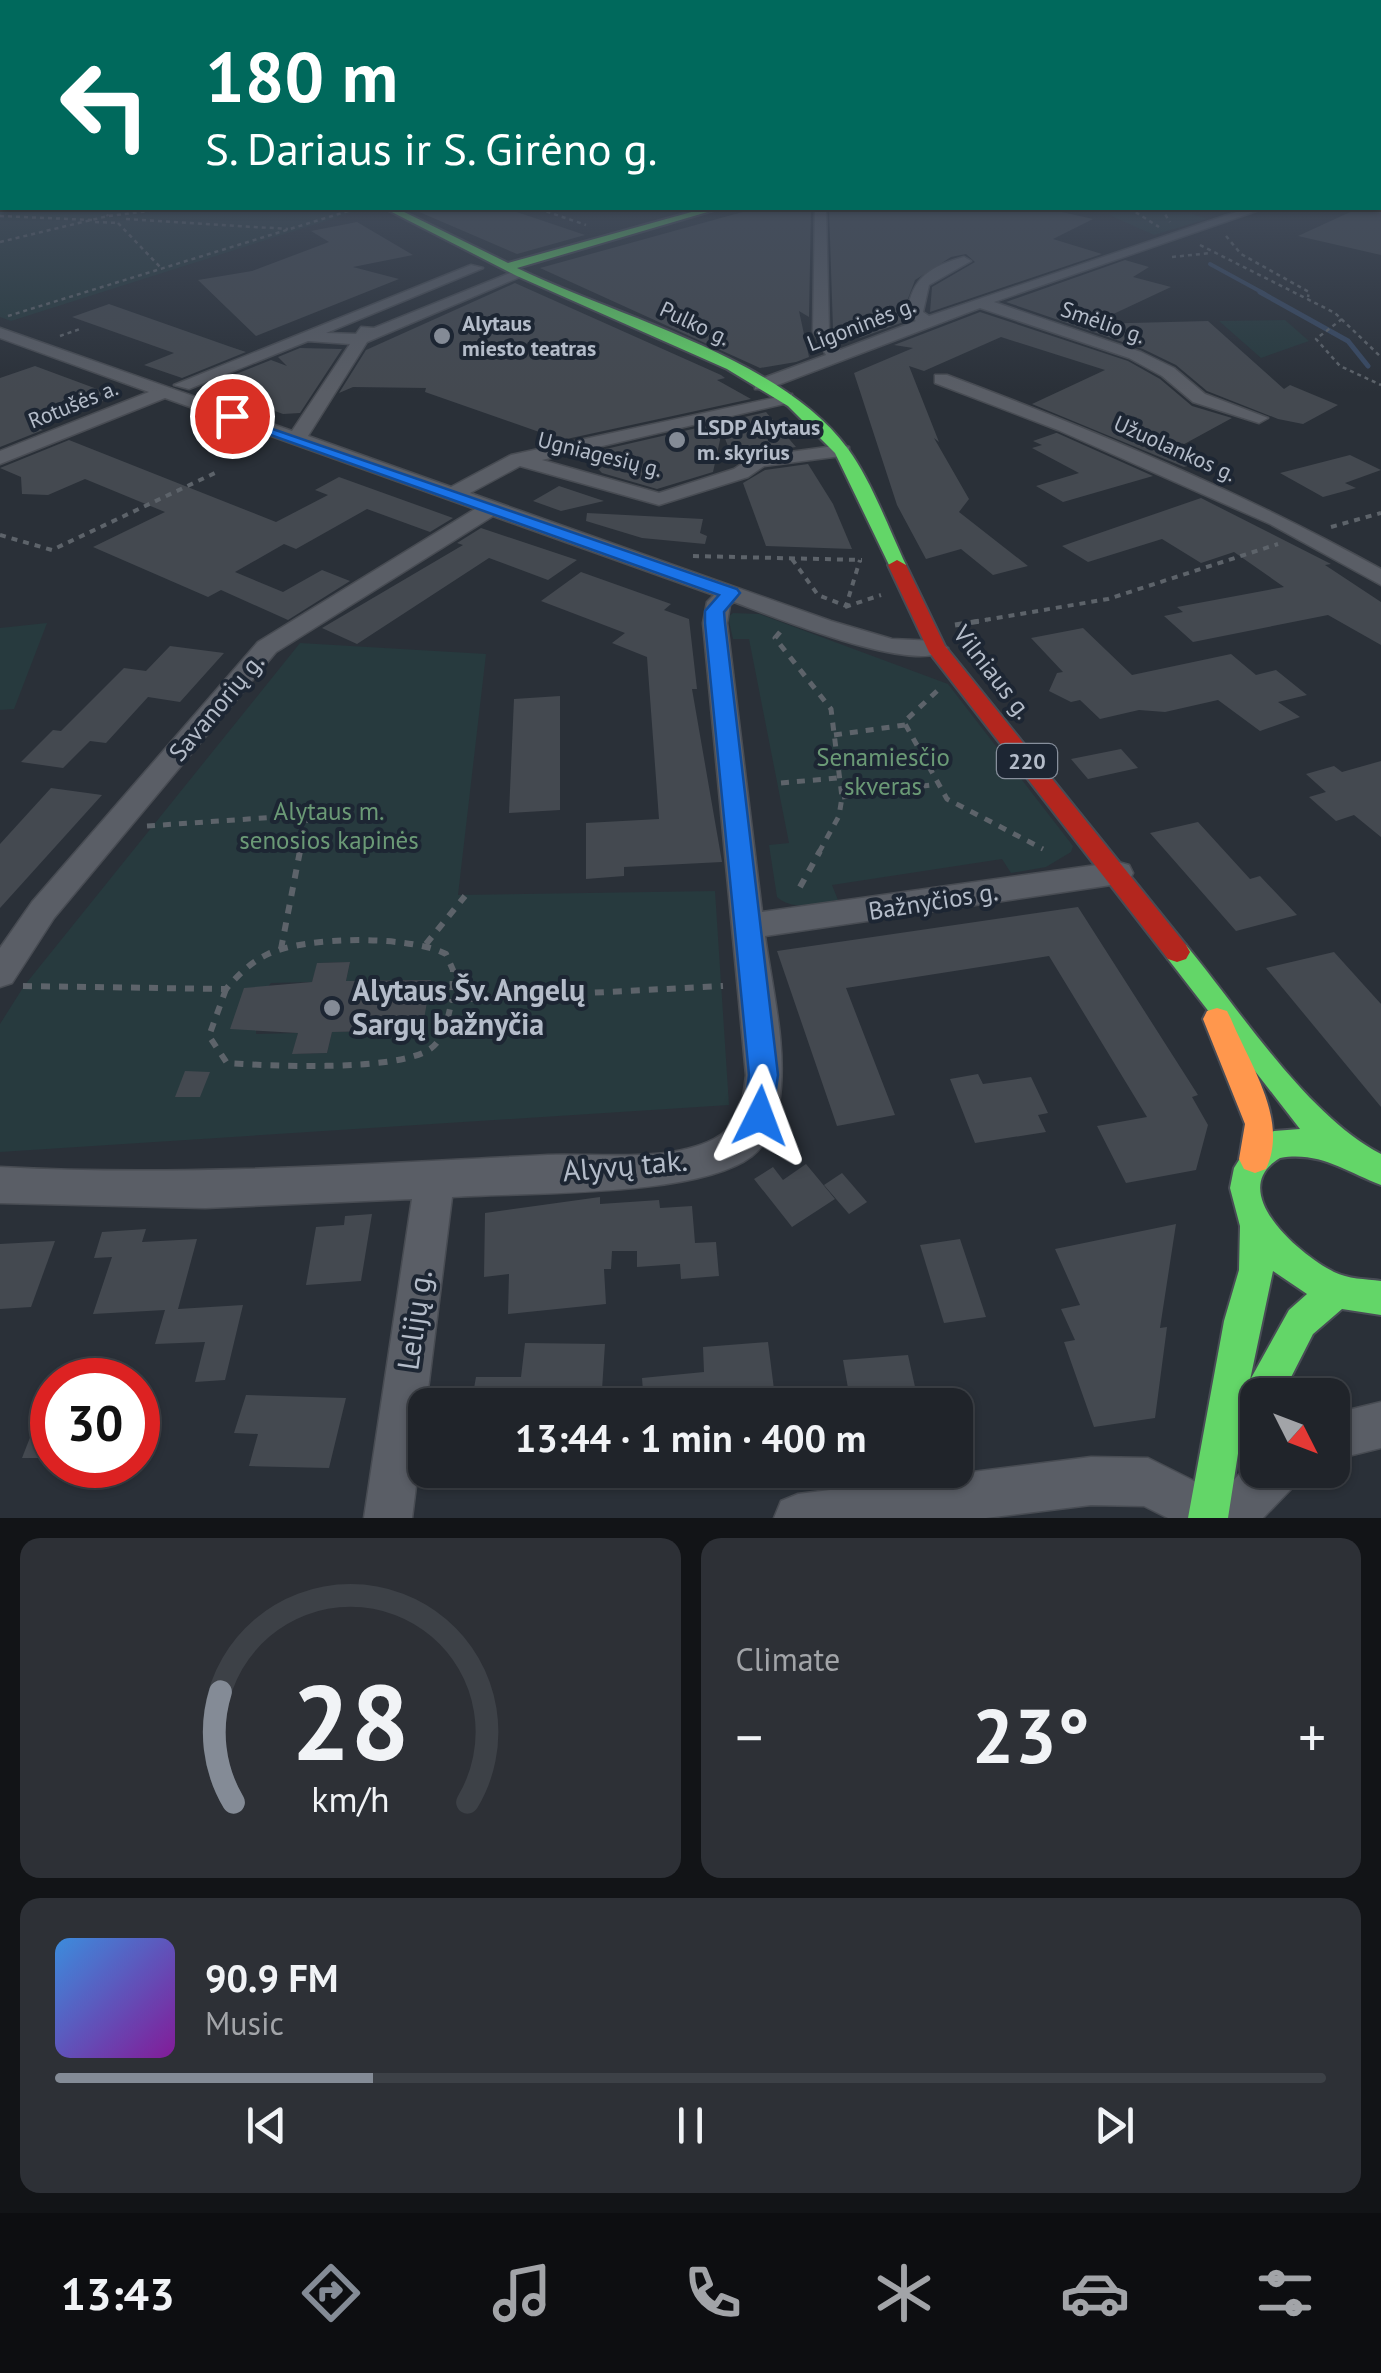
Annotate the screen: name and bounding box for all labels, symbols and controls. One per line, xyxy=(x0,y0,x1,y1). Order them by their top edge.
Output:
text: 180 m xyxy=(205,31,398,121)
icon: left xyxy=(40,40,170,170)
text: S. Dariaus ir S. Girėno g. xyxy=(205,119,657,177)
street label: Ligoninės g. xyxy=(803,291,919,357)
street label: Pulko g. xyxy=(655,295,735,351)
street label: Smėlio g. xyxy=(1057,295,1149,349)
place label: Alytaus miesto teatras xyxy=(462,309,596,362)
marker: Alytaus miesto teatras xyxy=(431,325,453,347)
street label: Rotušės a. xyxy=(24,373,122,435)
pin xyxy=(190,374,275,459)
icon: arrive xyxy=(205,389,260,444)
street label: Užuolankos g. xyxy=(1109,409,1241,487)
place label: LSDP Alytaus m. skyrius xyxy=(697,413,820,466)
street label: Ugniagesių g. xyxy=(535,425,665,483)
marker: LSDP Alytaus m. skyrius xyxy=(666,429,688,451)
street label: Vilniaus g. xyxy=(946,618,1040,725)
street label: Savanorių g. xyxy=(162,646,270,768)
park label: Senamiesčio skveras xyxy=(816,741,950,802)
road number: 220 xyxy=(997,744,1057,778)
park label: Alytaus m. senosios kapinės xyxy=(239,795,419,856)
street label: Bažnyčios g. xyxy=(866,875,1000,927)
place label: Alytaus Šv. Angelų Sargų bažnyčia xyxy=(352,970,585,1043)
marker: Alytaus Šv. Angelų Sargų bažnyčia xyxy=(321,997,343,1019)
position arrow xyxy=(708,1064,812,1168)
street label: Alyvų tak. xyxy=(561,1140,689,1189)
street label: Lelijų g. xyxy=(387,1267,440,1372)
speed limit sign: 30 xyxy=(30,1358,160,1488)
north arrow xyxy=(1240,1378,1350,1488)
map controls xyxy=(1240,1378,1350,1488)
text: 13:44 · 1 min · 400 m xyxy=(515,1413,866,1462)
text: Climate xyxy=(736,1638,840,1680)
text: 28 xyxy=(291,1654,409,1789)
text: 23° xyxy=(972,1687,1090,1784)
text: − xyxy=(736,1701,763,1772)
text: + xyxy=(1298,1701,1326,1772)
text: km/h xyxy=(311,1776,389,1822)
text: 90.9 FM xyxy=(205,1953,338,2002)
text: Music xyxy=(205,2002,284,2044)
icon: previous xyxy=(239,2098,294,2153)
icon: pause xyxy=(663,2098,718,2153)
icon: next xyxy=(1087,2098,1142,2153)
icon: directions xyxy=(296,2258,366,2328)
icon: music xyxy=(487,2258,557,2328)
icon: phone xyxy=(678,2258,748,2328)
icon: climate xyxy=(869,2258,939,2328)
icon: car xyxy=(1060,2258,1130,2328)
icon: filters xyxy=(1250,2258,1320,2328)
text: 13:43 xyxy=(60,2264,175,2322)

